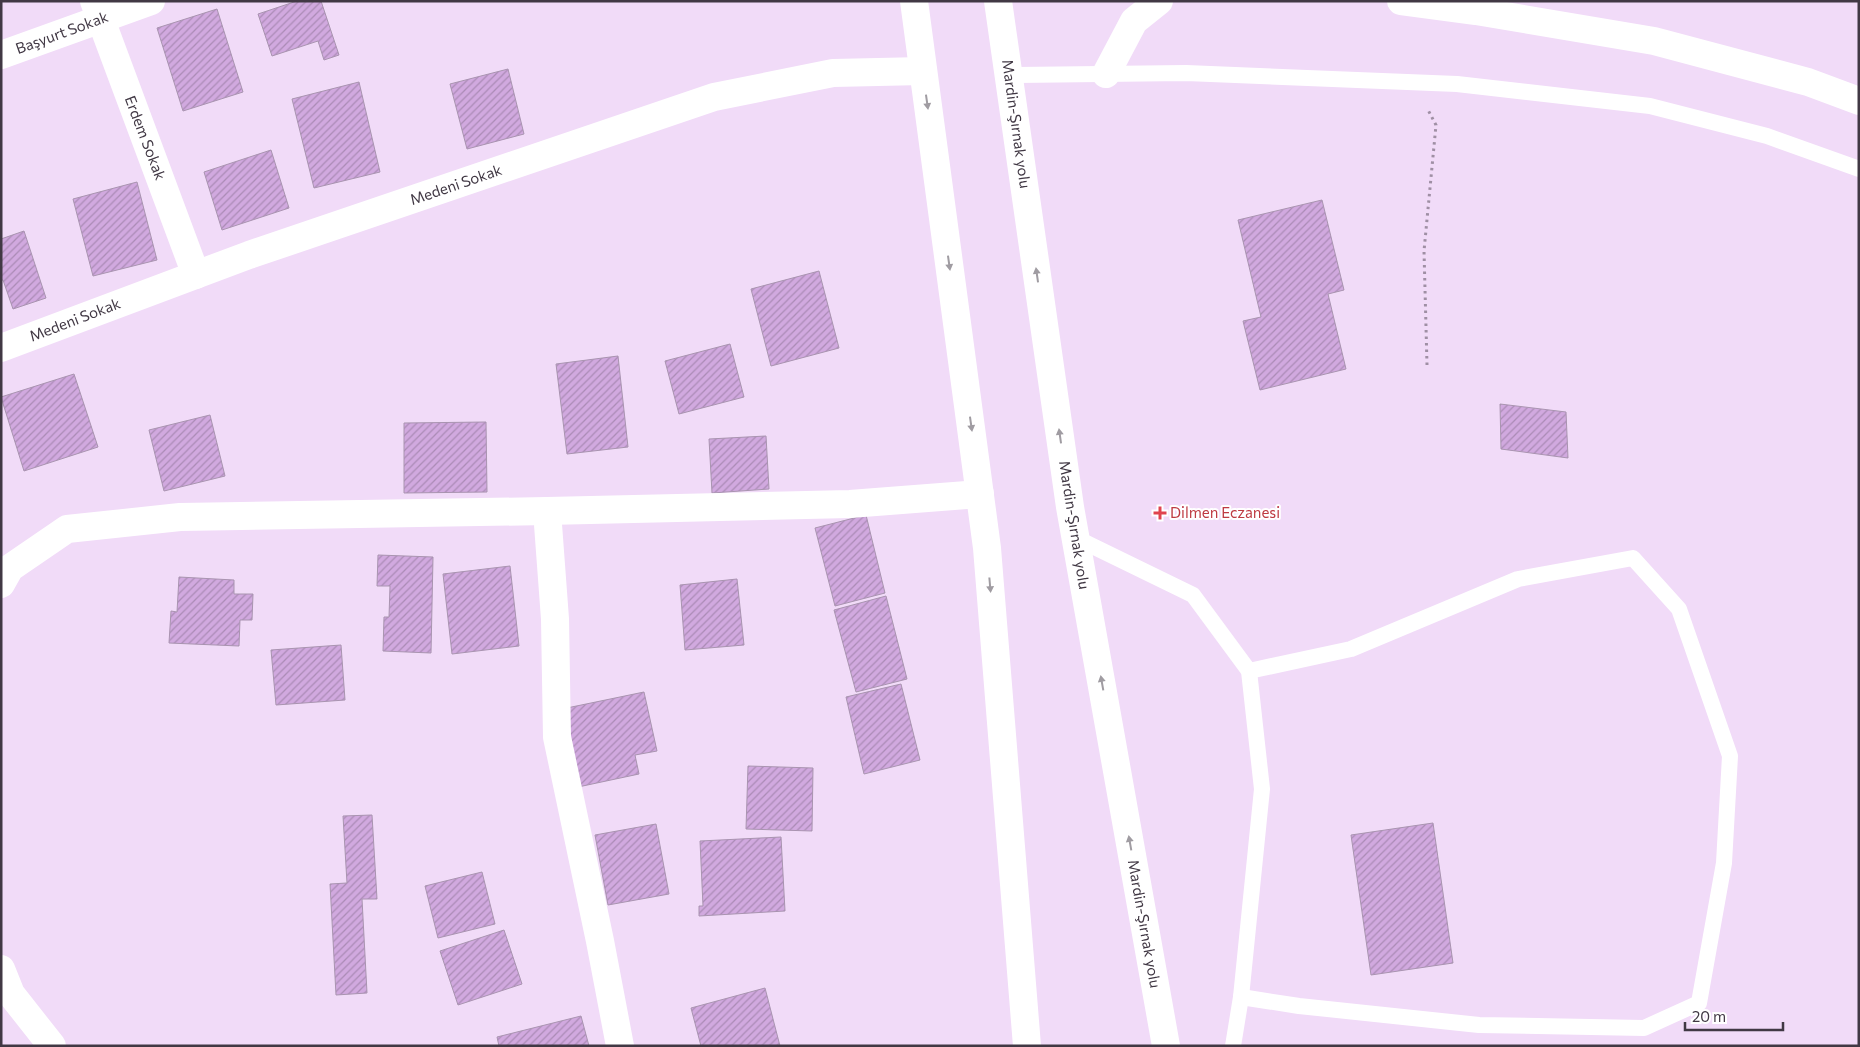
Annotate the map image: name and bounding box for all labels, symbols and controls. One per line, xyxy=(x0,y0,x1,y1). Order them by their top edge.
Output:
street label: Başyurt Sokak xyxy=(13,7,110,57)
street label: Mardin-Şırnak yolu xyxy=(999,58,1035,189)
street label: Erdem Sokak xyxy=(122,93,170,182)
one-way arrow xyxy=(923,94,931,110)
street label: Medeni Sokak xyxy=(407,160,504,208)
one-way arrow xyxy=(945,255,953,271)
one-way arrow xyxy=(1033,267,1041,283)
street label: Medeni Sokak xyxy=(27,293,123,345)
one-way arrow xyxy=(967,416,975,432)
one-way arrow xyxy=(1056,428,1064,444)
street label: Mardin-Şırnak yolu xyxy=(1056,459,1094,590)
place label: Dilmen Eczanesi xyxy=(1170,503,1280,521)
marker: Dilmen Eczanesi xyxy=(1154,507,1166,519)
one-way arrow xyxy=(986,577,994,593)
one-way arrow xyxy=(1097,674,1105,690)
one-way arrow xyxy=(1126,835,1134,850)
street label: Mardin-Şırnak yolu xyxy=(1125,858,1165,989)
scale bar xyxy=(1685,1000,1782,1032)
text: 20 m xyxy=(1692,1007,1726,1025)

